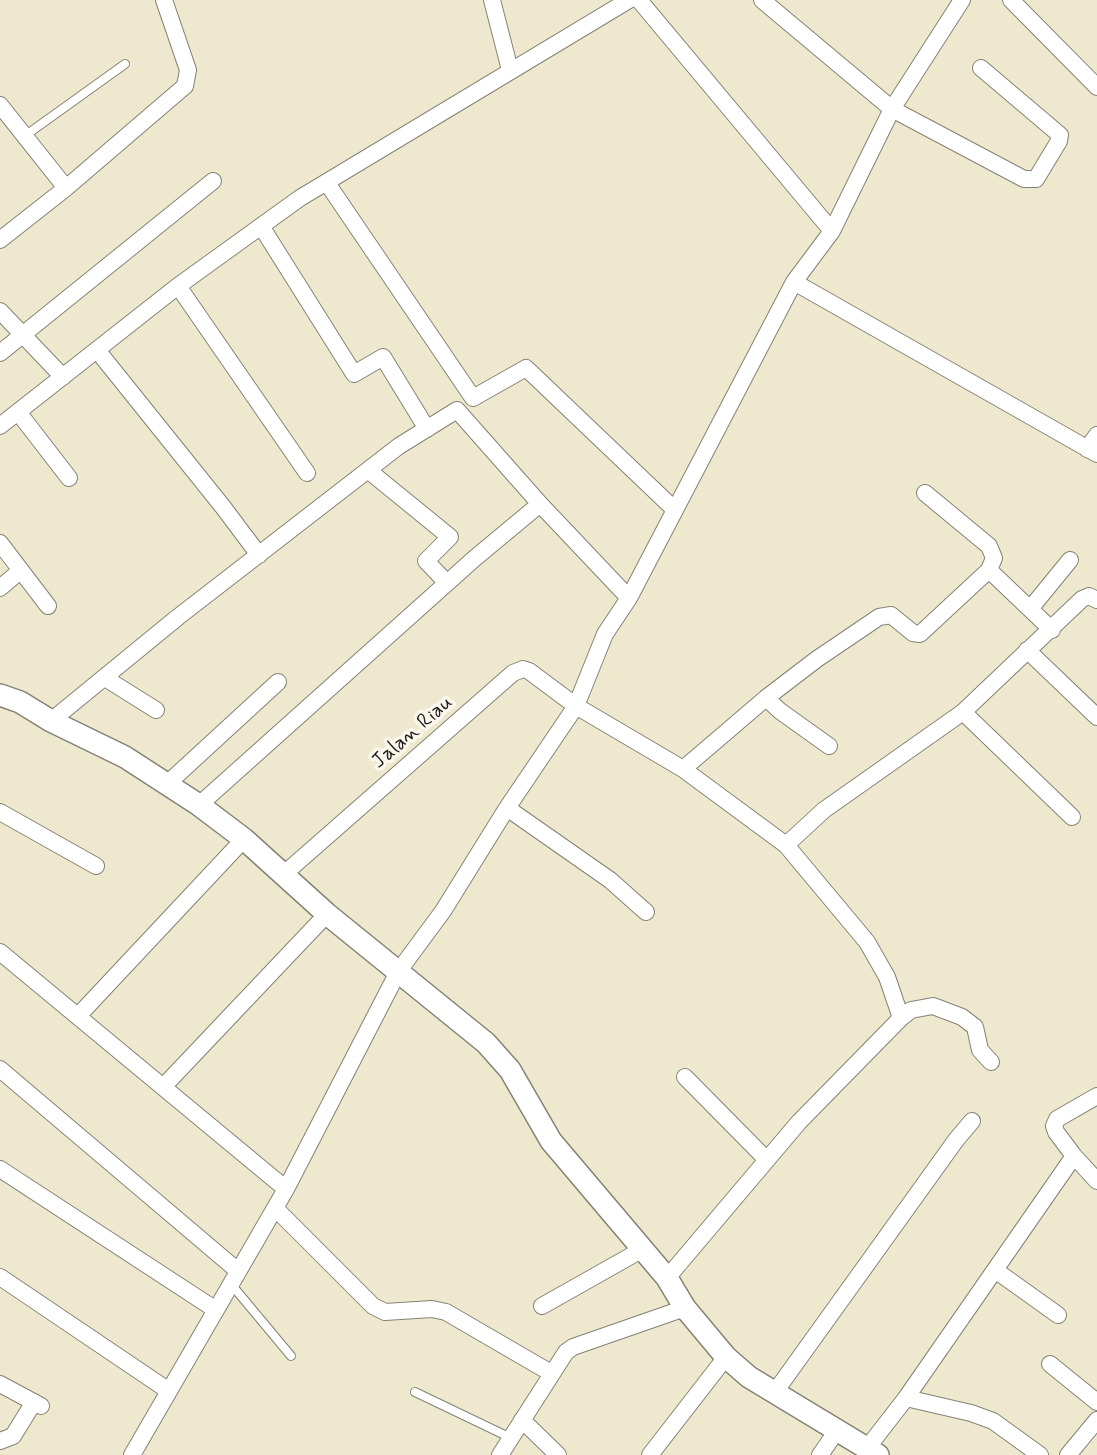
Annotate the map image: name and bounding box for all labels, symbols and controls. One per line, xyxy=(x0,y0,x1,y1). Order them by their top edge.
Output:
street label: Jalan Riau xyxy=(367,691,459,775)

